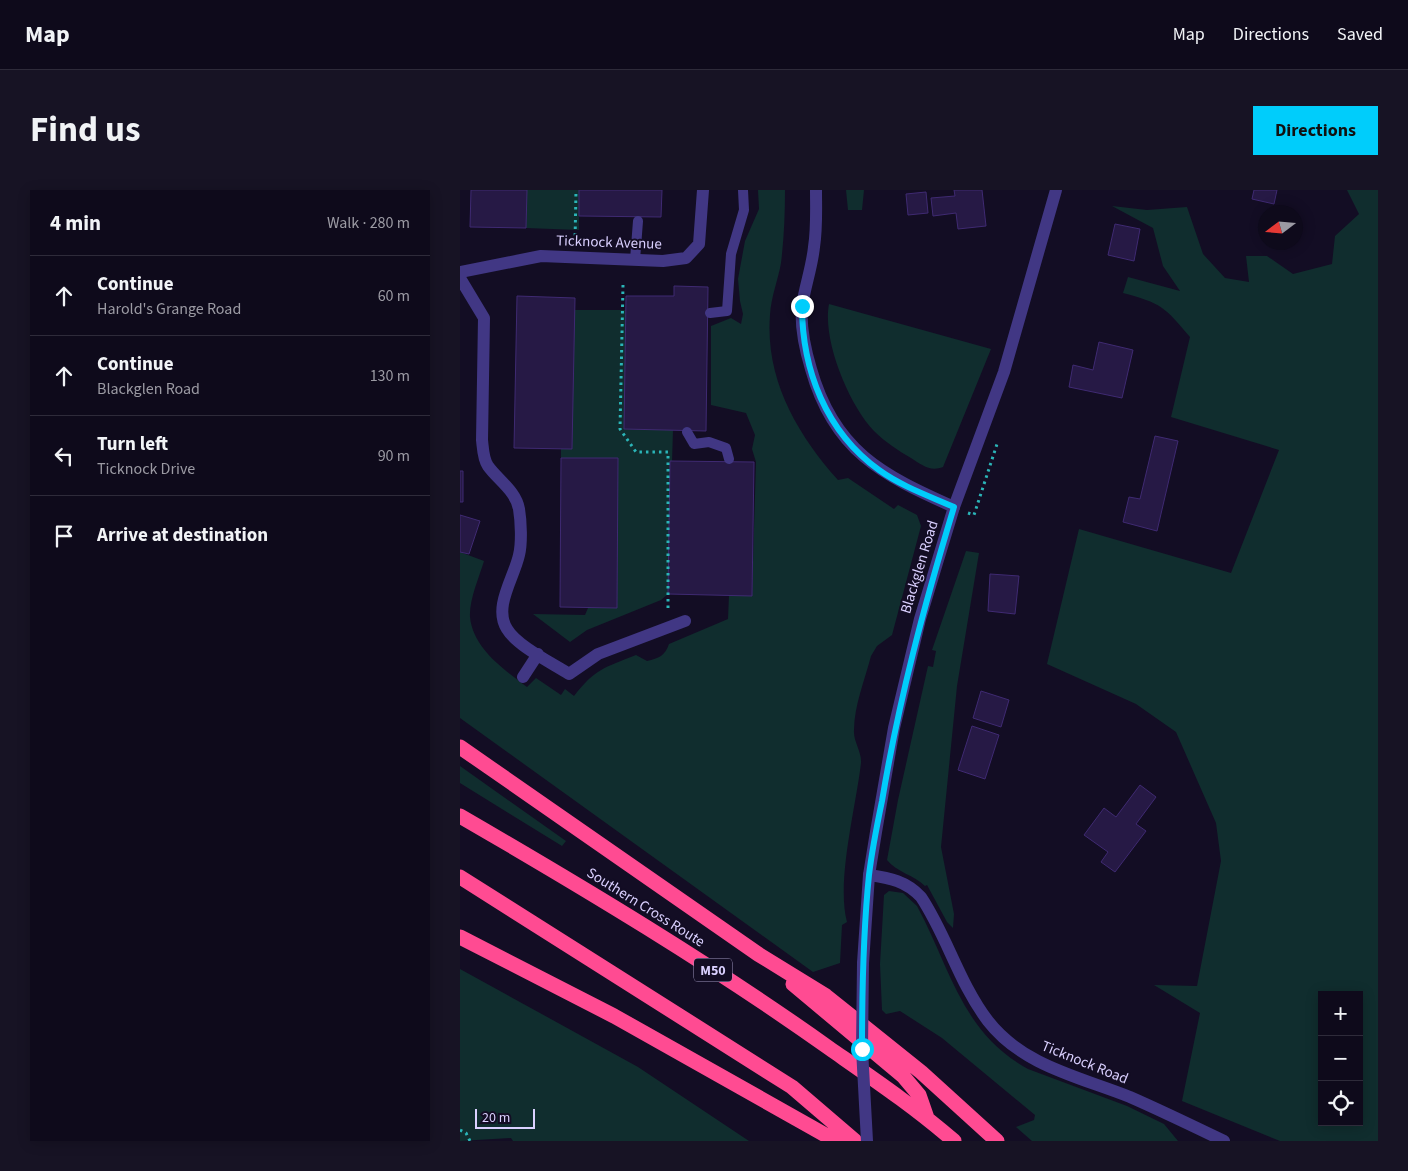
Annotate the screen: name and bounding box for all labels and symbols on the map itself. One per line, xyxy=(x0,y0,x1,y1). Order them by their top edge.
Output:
north arrow xyxy=(1258,205,1303,250)
street label: Ticknock Avenue xyxy=(556,230,662,255)
route end xyxy=(791,295,814,318)
street label: Blackglen Road xyxy=(895,518,944,616)
street label: Southern Cross Route xyxy=(583,863,709,952)
road number: M50 xyxy=(694,958,732,982)
street label: Ticknock Road xyxy=(1038,1036,1131,1089)
route start xyxy=(851,1038,874,1061)
scale bar xyxy=(475,1106,535,1129)

